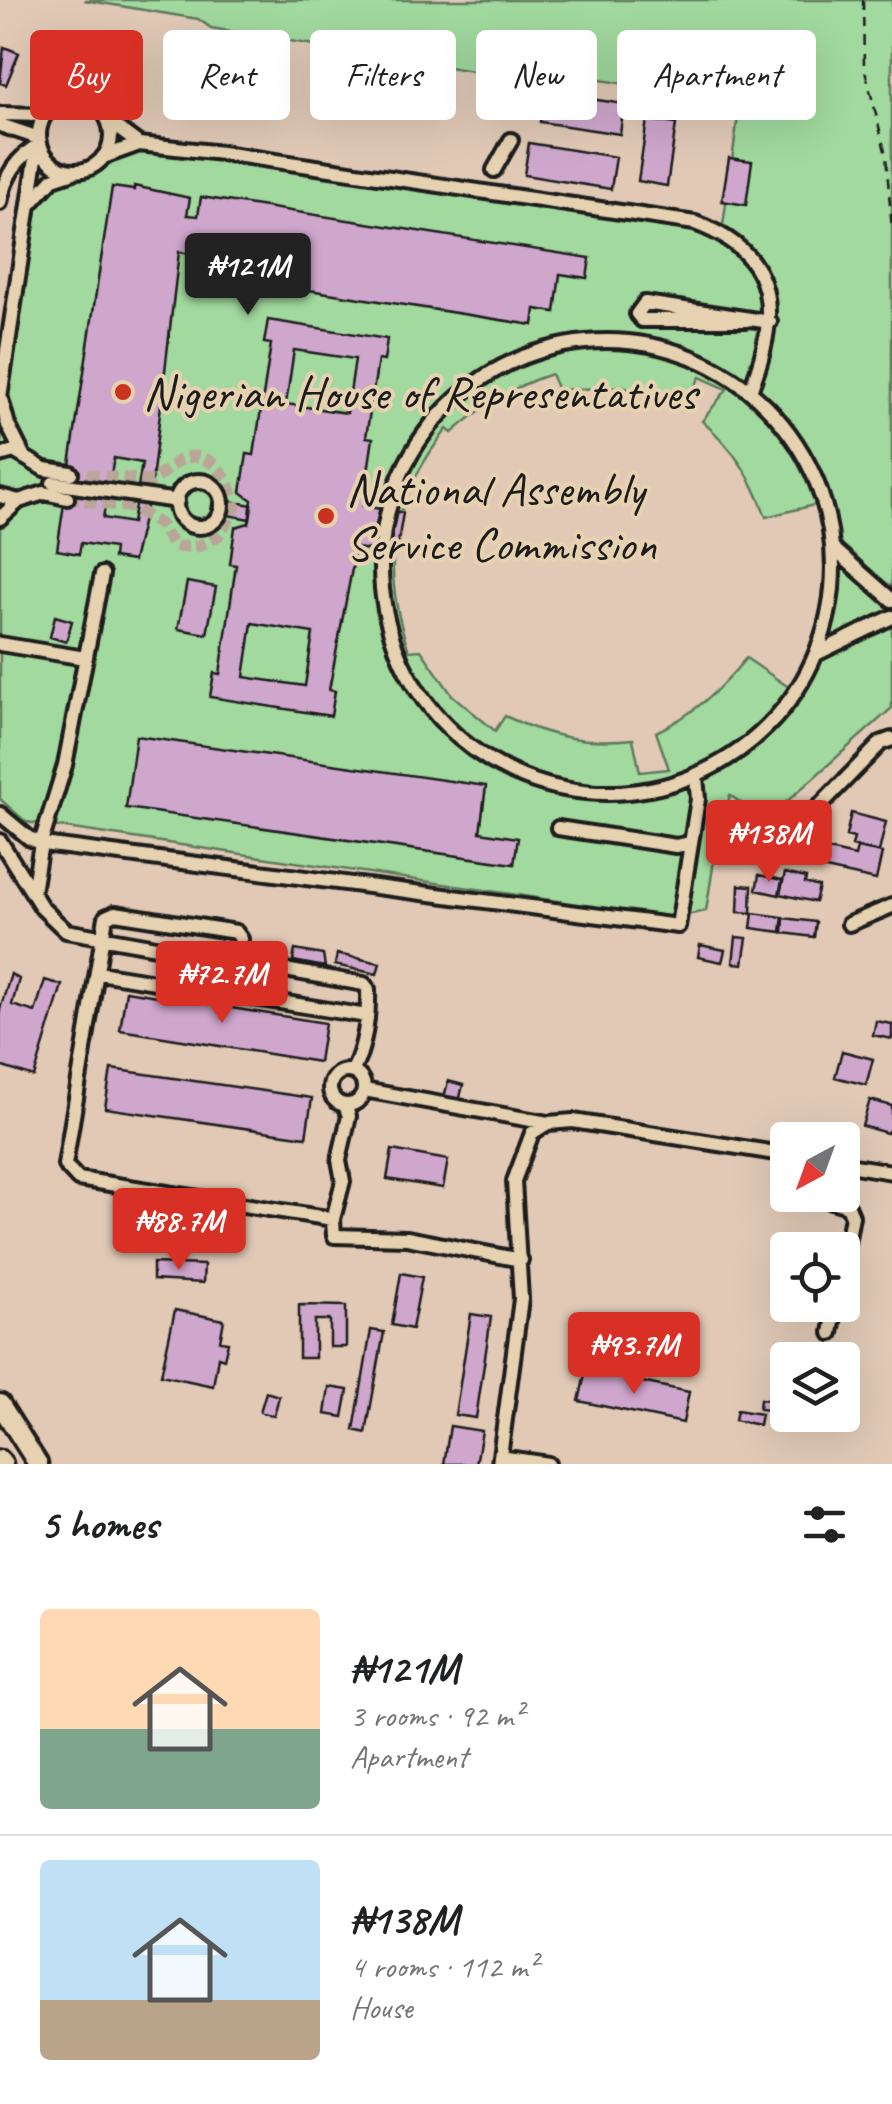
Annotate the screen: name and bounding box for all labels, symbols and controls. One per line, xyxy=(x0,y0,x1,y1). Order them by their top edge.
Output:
chip: Buy xyxy=(30,30,143,120)
chip: Rent xyxy=(163,30,290,120)
chip: Filters xyxy=(310,30,456,120)
chip: New xyxy=(476,30,597,120)
chip: Apartment xyxy=(617,30,816,120)
pin: ₦121M xyxy=(178,233,318,318)
text: ₦121M xyxy=(207,245,289,286)
place label: Nigerian House of Representatives xyxy=(143,363,701,423)
marker: Nigerian House of Representatives xyxy=(112,381,134,403)
place label: National Assembly Service Commission xyxy=(346,459,657,574)
marker: National Assembly Service Commission xyxy=(315,505,337,527)
pin: ₦138M xyxy=(699,800,839,885)
text: ₦138M xyxy=(728,812,810,853)
pin: ₦72.7M xyxy=(141,941,303,1026)
text: ₦72.7M xyxy=(178,953,266,994)
north arrow xyxy=(770,1122,860,1212)
map controls xyxy=(770,1122,860,1432)
pin: ₦88.7M xyxy=(98,1188,260,1273)
text: ₦88.7M xyxy=(135,1200,223,1241)
button: locate xyxy=(770,1232,860,1322)
pin: ₦93.7M xyxy=(553,1312,715,1397)
text: ₦93.7M xyxy=(590,1324,678,1365)
button: layers xyxy=(770,1342,860,1432)
icon: filters xyxy=(797,1497,852,1552)
text: 5 homes xyxy=(40,1498,158,1551)
text: ₦121M xyxy=(350,1642,458,1695)
icon: home xyxy=(120,1649,240,1769)
text: 3 rooms · 92 m² xyxy=(350,1695,523,1736)
text: Apartment xyxy=(350,1736,468,1777)
text: ₦138M xyxy=(350,1893,458,1946)
icon: home xyxy=(120,1900,240,2020)
text: 4 rooms · 112 m² xyxy=(350,1946,537,1987)
text: House xyxy=(350,1987,412,2028)

